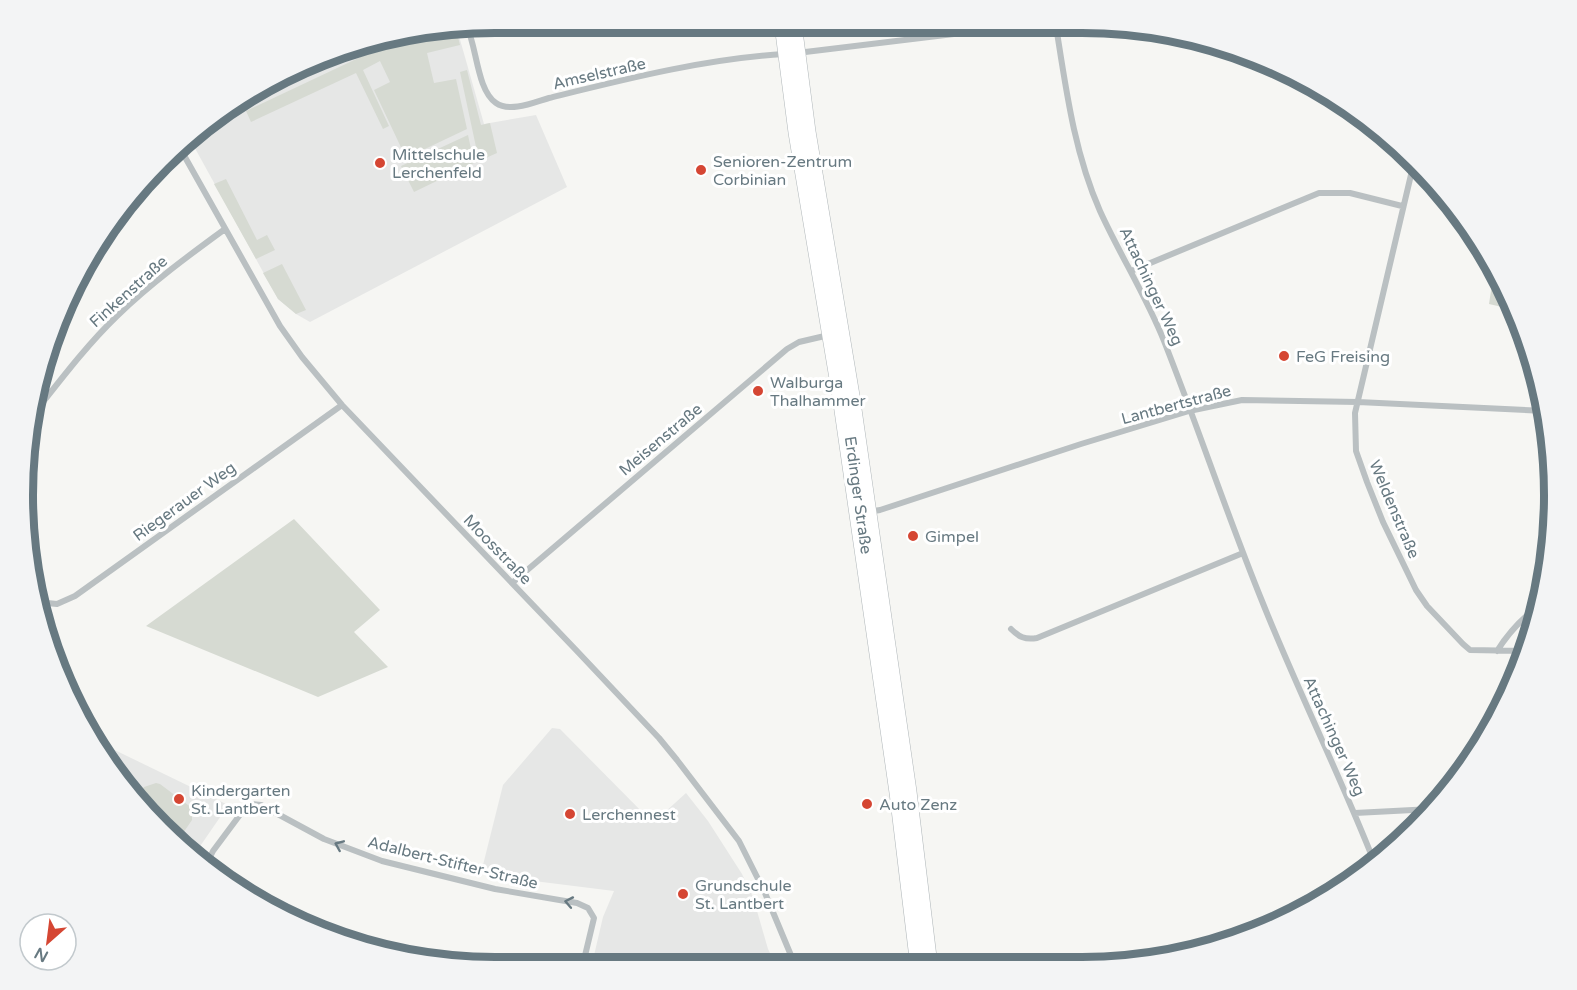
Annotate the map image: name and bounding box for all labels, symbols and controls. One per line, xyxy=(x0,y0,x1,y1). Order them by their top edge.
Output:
street label: Amselstraße xyxy=(551,54,648,94)
place label: Mittelschule Lerchenfeld xyxy=(392,145,485,183)
place label: Senioren-Zentrum Corbinian xyxy=(713,152,852,190)
marker: Mittelschule Lerchenfeld xyxy=(373,156,387,170)
marker: Senioren-Zentrum Corbinian xyxy=(694,163,708,177)
street label: Attachinger Weg xyxy=(1115,224,1187,349)
street label: Finkenstraße xyxy=(85,251,172,332)
place label: FeG Freising xyxy=(1296,347,1390,367)
marker: FeG Freising xyxy=(1277,349,1291,363)
place label: Walburga Thalhammer xyxy=(770,373,867,411)
street label: Lantbertstraße xyxy=(1119,381,1233,429)
marker: Walburga Thalhammer xyxy=(751,384,765,398)
street label: Meisenstraße xyxy=(615,399,706,480)
street label: Erdinger Straße xyxy=(840,435,876,555)
street label: Weldenstraße xyxy=(1364,457,1424,562)
street label: Riegerauer Weg xyxy=(129,458,240,546)
street label: Moosstraße xyxy=(459,510,536,589)
place label: Gimpel xyxy=(925,527,979,547)
marker: Gimpel xyxy=(906,529,920,543)
street label: Attachinger Weg xyxy=(1299,673,1369,799)
place label: Kindergarten St. Lantbert xyxy=(191,781,291,819)
marker: Kindergarten St. Lantbert xyxy=(172,792,186,806)
place label: Auto Zenz xyxy=(879,795,957,815)
marker: Auto Zenz xyxy=(860,797,874,811)
place label: Lerchennest xyxy=(582,805,676,825)
marker: Lerchennest xyxy=(563,807,577,821)
street label: Adalbert-Stifter-Straße xyxy=(365,832,540,894)
one-way arrow xyxy=(335,840,346,852)
place label: Grundschule St. Lantbert xyxy=(695,876,792,914)
marker: Grundschule St. Lantbert xyxy=(676,887,690,901)
one-way arrow xyxy=(564,896,574,909)
north arrow xyxy=(18,912,78,972)
text: N xyxy=(31,943,52,966)

